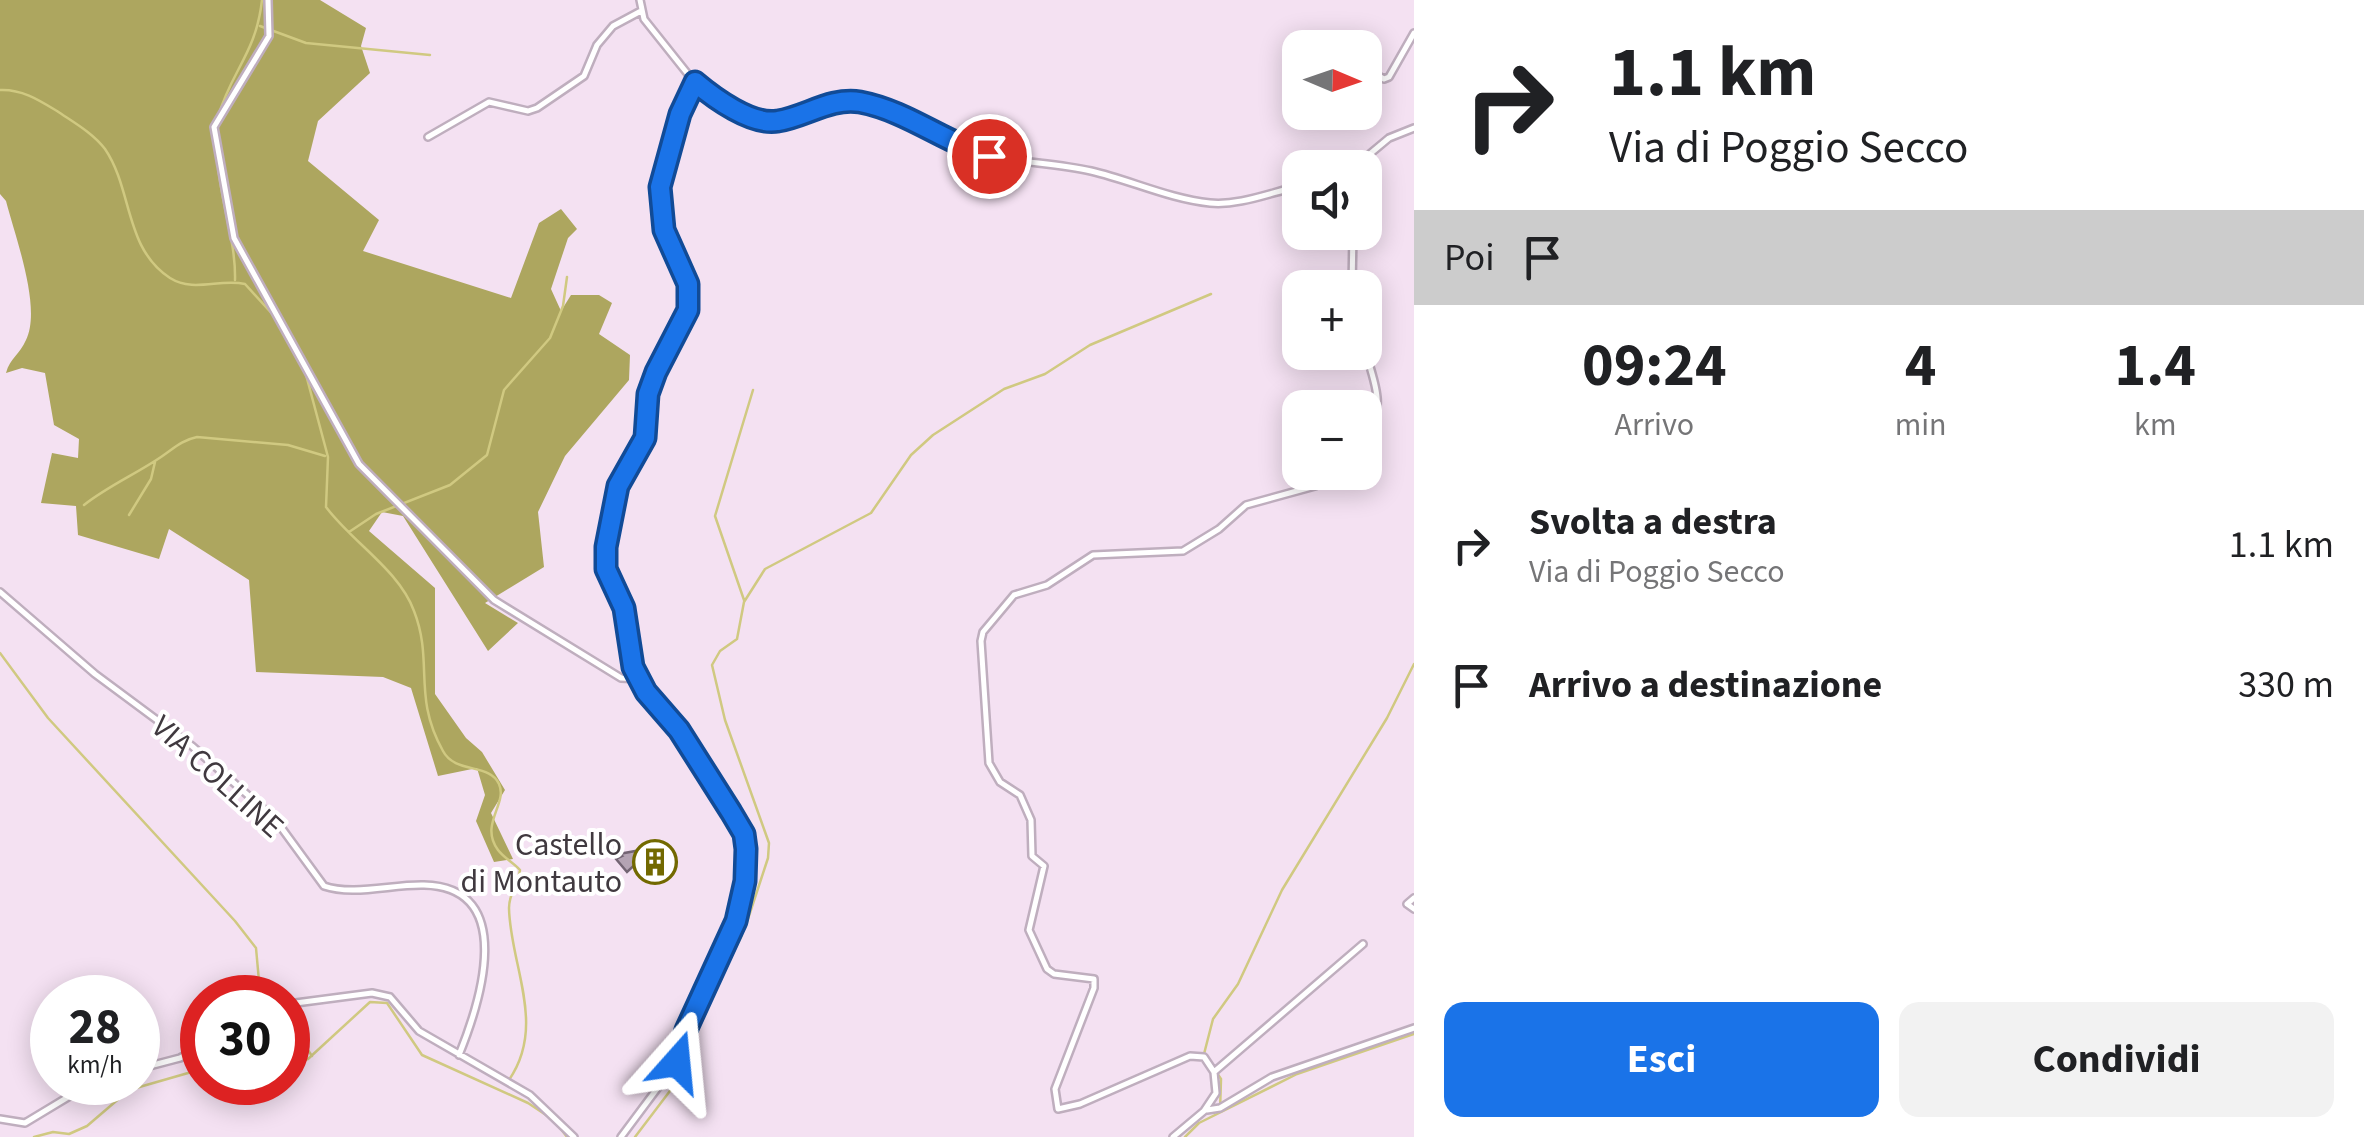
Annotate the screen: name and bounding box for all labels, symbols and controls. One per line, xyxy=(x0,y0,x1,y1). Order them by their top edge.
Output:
text: 1.1 km xyxy=(1609,23,1816,123)
north arrow xyxy=(1282,30,1382,130)
map controls xyxy=(1282,30,1382,490)
icon: right xyxy=(1444,40,1574,170)
pin xyxy=(947,114,1032,199)
text: Via di Poggio Secco xyxy=(1609,116,1968,180)
icon: arrive xyxy=(962,129,1017,184)
button: sound xyxy=(1282,150,1382,250)
icon: arrive xyxy=(1515,230,1570,285)
text: Poi xyxy=(1444,231,1495,285)
button: + xyxy=(1282,270,1382,370)
text: 09:24 xyxy=(1582,324,1727,409)
text: 4 xyxy=(1905,324,1937,409)
text: 1.4 xyxy=(2115,324,2196,409)
button: − xyxy=(1282,390,1382,490)
text: Arrivo xyxy=(1615,402,1694,448)
text: min xyxy=(1895,402,1947,448)
text: km xyxy=(2134,402,2176,448)
text: Svolta a destra xyxy=(1529,495,1777,549)
icon: right xyxy=(1444,518,1499,573)
text: 1.1 km xyxy=(2229,518,2334,572)
text: Via di Poggio Secco xyxy=(1529,549,1785,595)
icon: arrive xyxy=(1444,658,1499,713)
text: Arrivo a destinazione xyxy=(1529,658,1882,712)
text: 330 m xyxy=(2238,658,2334,712)
street label: VIA COLLINE xyxy=(141,705,294,849)
place label: Castello di Montauto xyxy=(460,822,622,905)
building icon: Castello di Montauto xyxy=(632,839,678,885)
speed limit sign: 30 xyxy=(180,975,310,1105)
text: 28 xyxy=(69,992,121,1063)
button: Esci xyxy=(1444,1002,1879,1117)
button: Condividi xyxy=(1899,1002,2334,1117)
position arrow xyxy=(625,1010,729,1114)
text: km/h xyxy=(67,1047,123,1083)

